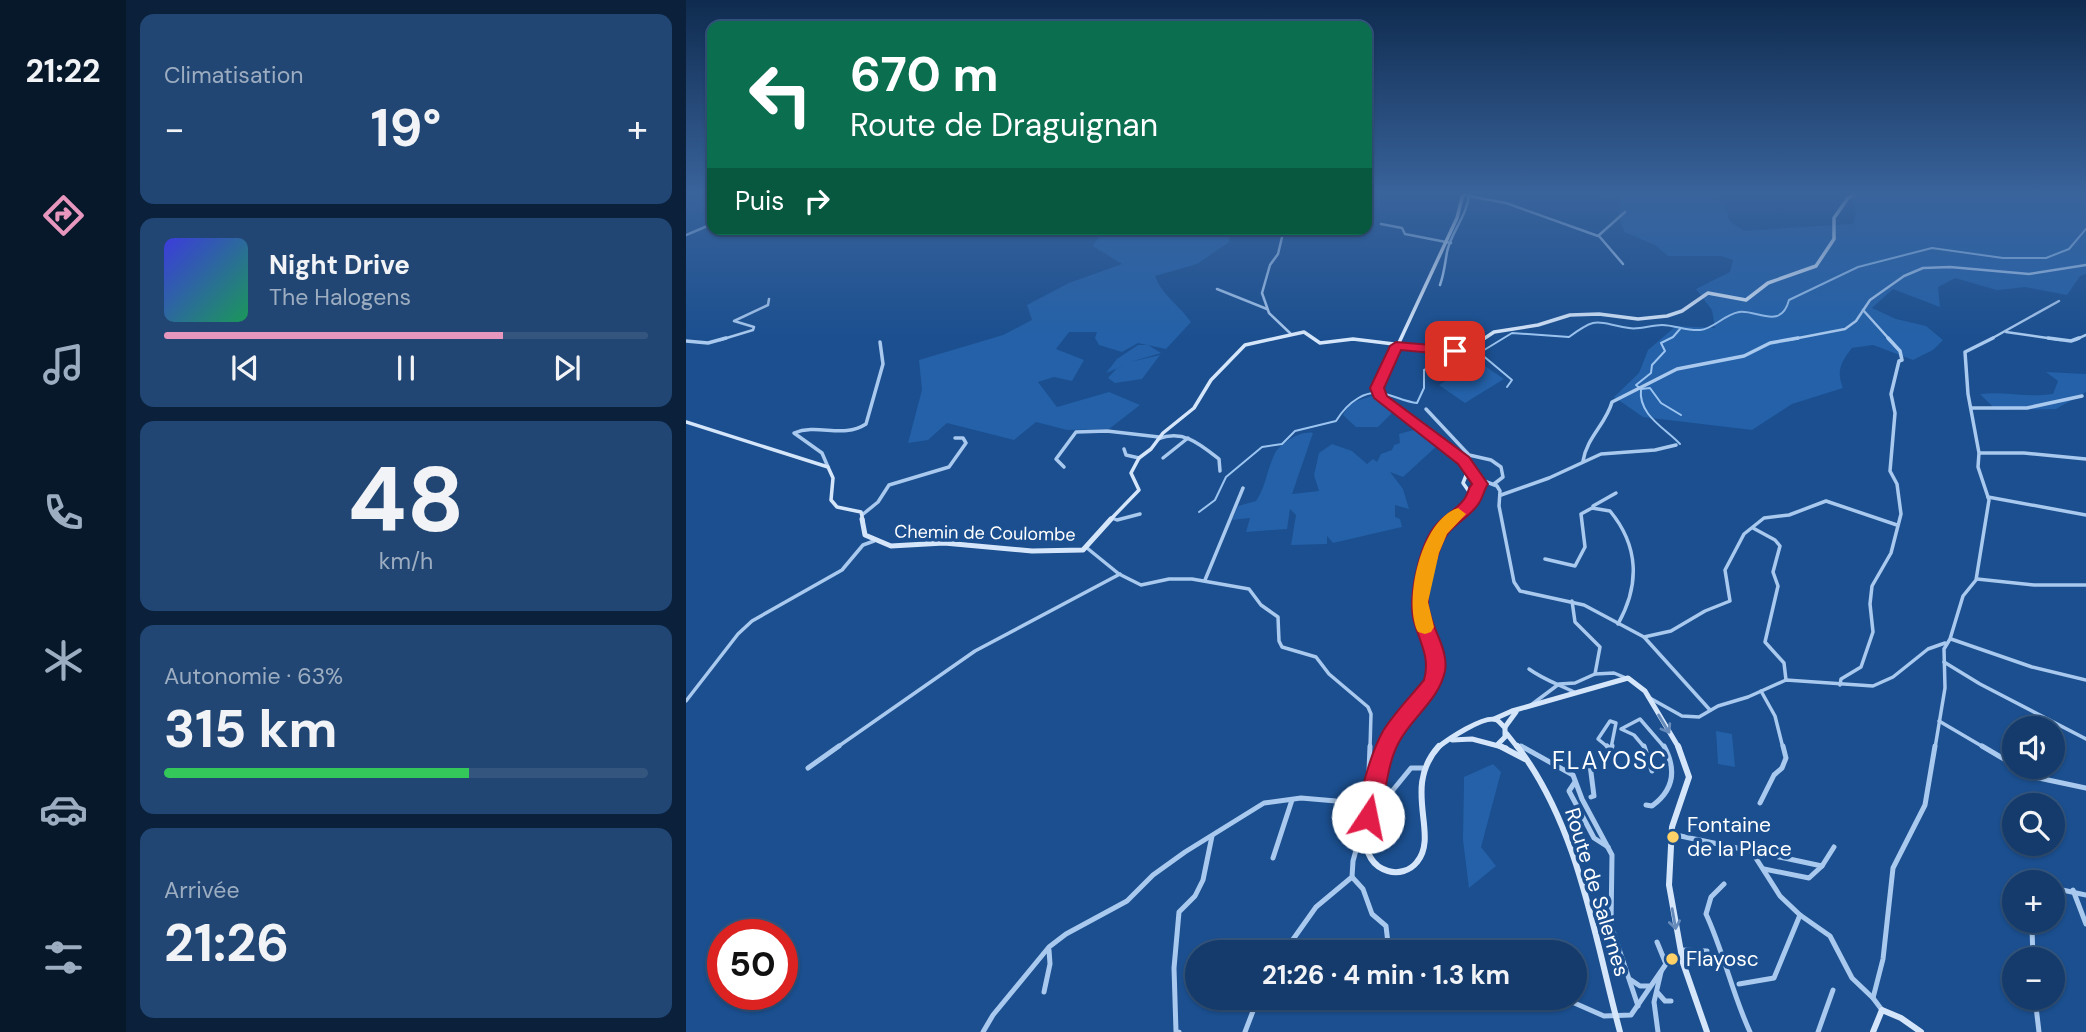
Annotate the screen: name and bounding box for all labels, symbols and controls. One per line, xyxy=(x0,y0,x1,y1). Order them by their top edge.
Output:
text: 670 m xyxy=(850,42,999,106)
icon: left xyxy=(735,49,826,140)
text: 21:22 xyxy=(25,50,101,92)
text: Climatisation xyxy=(164,60,303,90)
text: 19° xyxy=(371,94,441,162)
text: − xyxy=(164,104,185,154)
text: + xyxy=(627,104,648,154)
text: Route de Draguignan xyxy=(850,104,1158,146)
icon: right xyxy=(798,182,836,220)
text: Puis xyxy=(735,184,784,218)
icon: directions xyxy=(39,191,88,240)
text: Night Drive xyxy=(269,248,410,282)
text: The Halogens xyxy=(269,282,411,312)
pin xyxy=(1425,321,1485,381)
icon: arrive xyxy=(1436,332,1474,370)
icon: music xyxy=(39,340,88,389)
icon: previous xyxy=(226,349,264,387)
icon: pause xyxy=(387,349,425,387)
icon: next xyxy=(548,349,586,387)
text: 48 xyxy=(348,441,464,559)
icon: phone xyxy=(39,488,88,537)
street label: Chemin de Coulombe xyxy=(894,519,1076,547)
text: km/h xyxy=(379,546,433,576)
icon: climate xyxy=(39,636,88,685)
text: Autonomie · 63% xyxy=(164,661,343,691)
text: 315 km xyxy=(164,695,337,763)
one-way arrow xyxy=(1657,713,1671,733)
map controls xyxy=(2002,716,2065,1010)
button: sound xyxy=(2002,716,2065,779)
district label: FLAYOSC xyxy=(1552,745,1668,776)
position arrow xyxy=(1331,780,1405,854)
icon: car xyxy=(39,785,88,834)
button: search xyxy=(2002,793,2065,856)
street label: Route de Salernes xyxy=(1558,804,1636,980)
place label: Fontaine de la Place xyxy=(1687,811,1792,863)
marker: Fontaine de la Place xyxy=(1665,829,1681,845)
button: + xyxy=(2002,870,2065,933)
text: Arrivée xyxy=(164,875,240,905)
one-way arrow xyxy=(1668,907,1681,930)
text: 21:26 xyxy=(164,909,289,977)
speed limit sign: 50 xyxy=(707,919,798,1010)
icon: filters xyxy=(39,933,88,982)
place label: Flayosc xyxy=(1686,945,1759,973)
button: − xyxy=(2002,947,2065,1010)
marker: Flayosc xyxy=(1664,951,1680,967)
text: 21:26 · 4 min · 1.3 km xyxy=(1262,958,1510,992)

